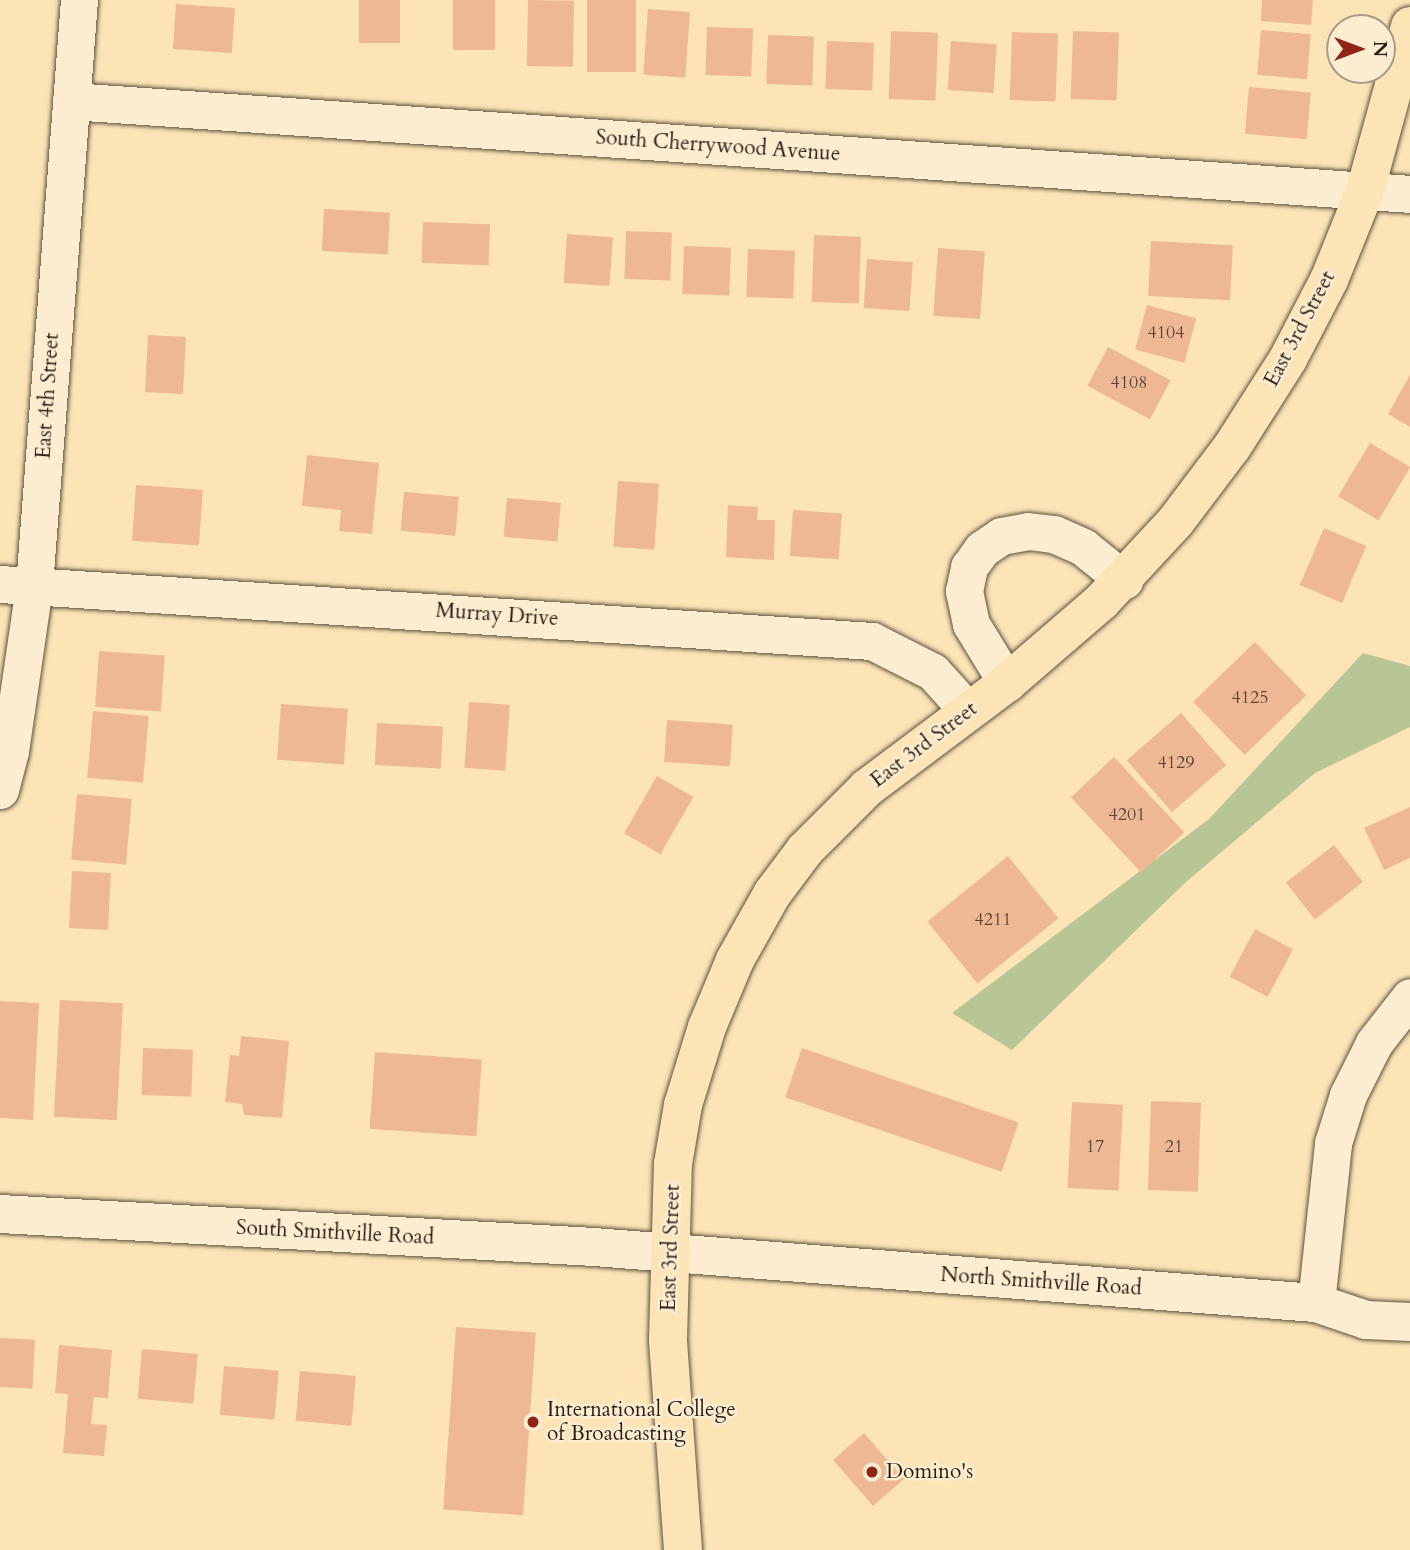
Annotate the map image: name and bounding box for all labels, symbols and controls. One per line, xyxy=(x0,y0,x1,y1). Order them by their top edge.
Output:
north arrow xyxy=(1326,14,1396,84)
text: N xyxy=(1367,41,1393,57)
street label: South Cherrywood Avenue xyxy=(595,125,841,167)
street label: East 3rd Street xyxy=(1259,267,1341,391)
house number: 4104 xyxy=(1148,322,1184,344)
street label: East 4th Street xyxy=(31,332,65,460)
house number: 4108 xyxy=(1111,372,1147,394)
street label: Murray Drive xyxy=(435,598,559,632)
house number: 4125 xyxy=(1232,687,1268,709)
street label: East 3rd Street xyxy=(866,697,982,793)
house number: 4129 xyxy=(1158,752,1194,774)
house number: 4201 xyxy=(1109,804,1145,826)
house number: 4211 xyxy=(975,909,1011,931)
house number: 17 xyxy=(1086,1136,1104,1158)
house number: 21 xyxy=(1165,1136,1183,1158)
street label: East 3rd Street xyxy=(656,1184,686,1312)
street label: South Smithville Road xyxy=(235,1215,435,1251)
street label: North Smithville Road xyxy=(940,1262,1142,1302)
place label: International College of Broadcasting xyxy=(547,1397,736,1447)
marker: International College of Broadcasting xyxy=(525,1414,541,1430)
place label: Domino's xyxy=(886,1459,973,1485)
marker: Domino's xyxy=(864,1464,880,1480)

